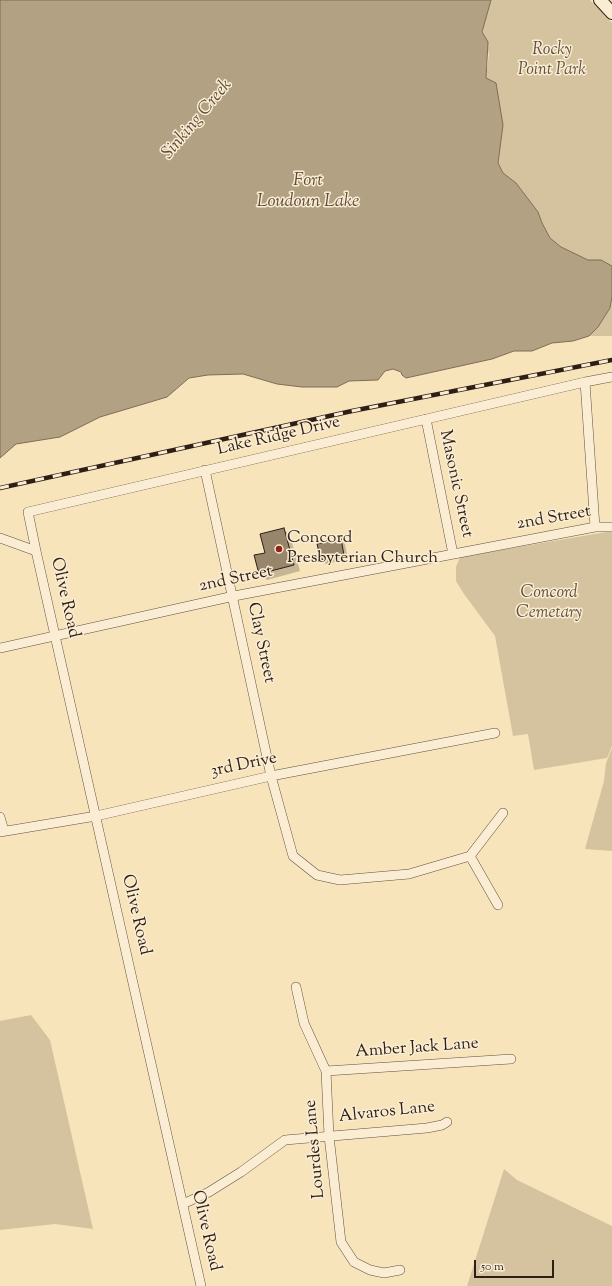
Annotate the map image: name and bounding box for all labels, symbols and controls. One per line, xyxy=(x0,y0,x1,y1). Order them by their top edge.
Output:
park label: Rocky Point Park xyxy=(518,41,586,81)
water label: Sinking Creek xyxy=(158,76,238,164)
water label: Fort Loudoun Lake xyxy=(257,171,359,214)
street label: Lake Ridge Drive xyxy=(216,413,342,461)
street label: Masonic Street xyxy=(434,428,476,540)
street label: 2nd Street xyxy=(515,502,593,536)
place label: Concord Presbyterian Church xyxy=(287,529,438,569)
marker: Concord Presbyterian Church xyxy=(274,544,284,554)
street label: Olive Road xyxy=(45,556,83,640)
street label: 2nd Street xyxy=(197,562,275,598)
park label: Concord Cemetary xyxy=(516,584,582,624)
street label: Clay Street xyxy=(241,601,279,685)
street label: 3rd Drive xyxy=(209,749,279,783)
street label: Olive Road xyxy=(116,873,154,957)
street label: Amber Jack Lane xyxy=(355,1035,479,1063)
street label: Alvaros Lane xyxy=(338,1098,436,1128)
street label: Lourdes Lane xyxy=(302,1099,330,1199)
street label: Olive Road xyxy=(186,1189,224,1273)
scale bar xyxy=(476,1252,556,1278)
text: 50 m xyxy=(481,1258,504,1276)

